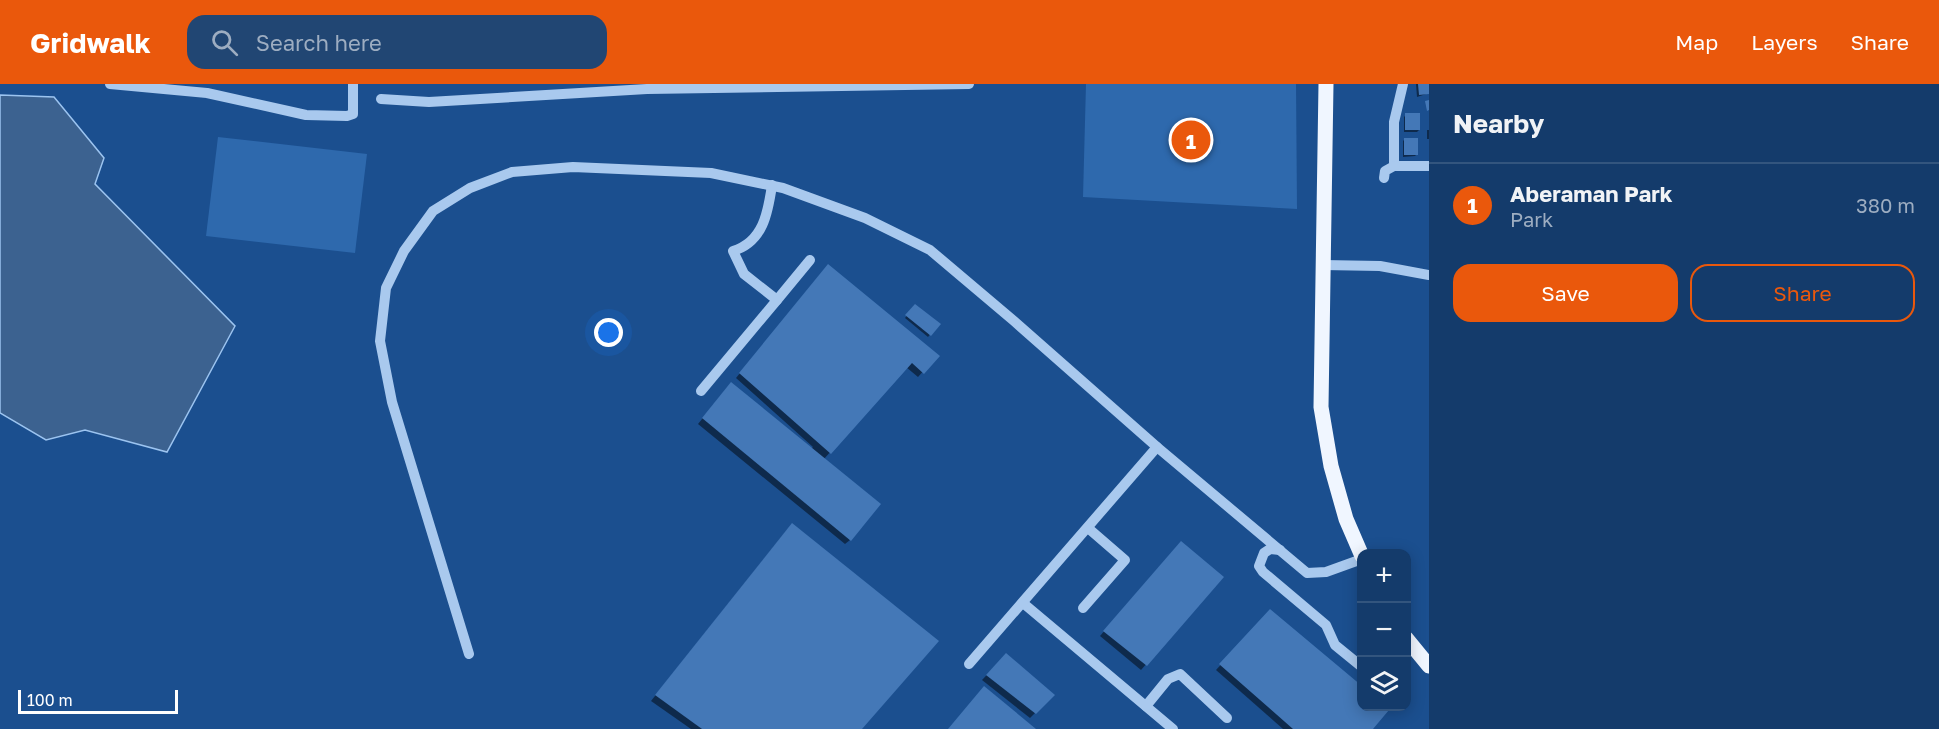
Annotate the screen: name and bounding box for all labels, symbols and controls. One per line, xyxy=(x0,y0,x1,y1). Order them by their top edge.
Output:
search box xyxy=(187,15,607,69)
text: Gridwalk xyxy=(30,26,151,59)
icon: search xyxy=(208,26,241,59)
text: Search here xyxy=(256,29,382,56)
text: Map xyxy=(1675,29,1718,55)
text: Layers xyxy=(1751,29,1818,55)
text: Share xyxy=(1851,29,1909,55)
text: Nearby xyxy=(1453,108,1544,139)
pin: 1 xyxy=(1172,118,1210,162)
text: Aberaman Park xyxy=(1510,180,1672,207)
text: 1 xyxy=(1467,193,1478,217)
text: 380 m xyxy=(1856,193,1915,217)
text: Park xyxy=(1510,207,1553,231)
button: Save xyxy=(1453,264,1678,322)
button: Share xyxy=(1690,264,1915,322)
your location xyxy=(594,318,623,347)
map controls xyxy=(1357,549,1411,711)
button: + xyxy=(1357,549,1411,603)
button: − xyxy=(1357,603,1411,657)
button: layers xyxy=(1357,657,1411,711)
scale bar xyxy=(18,687,178,714)
text: 100 m xyxy=(27,690,73,710)

